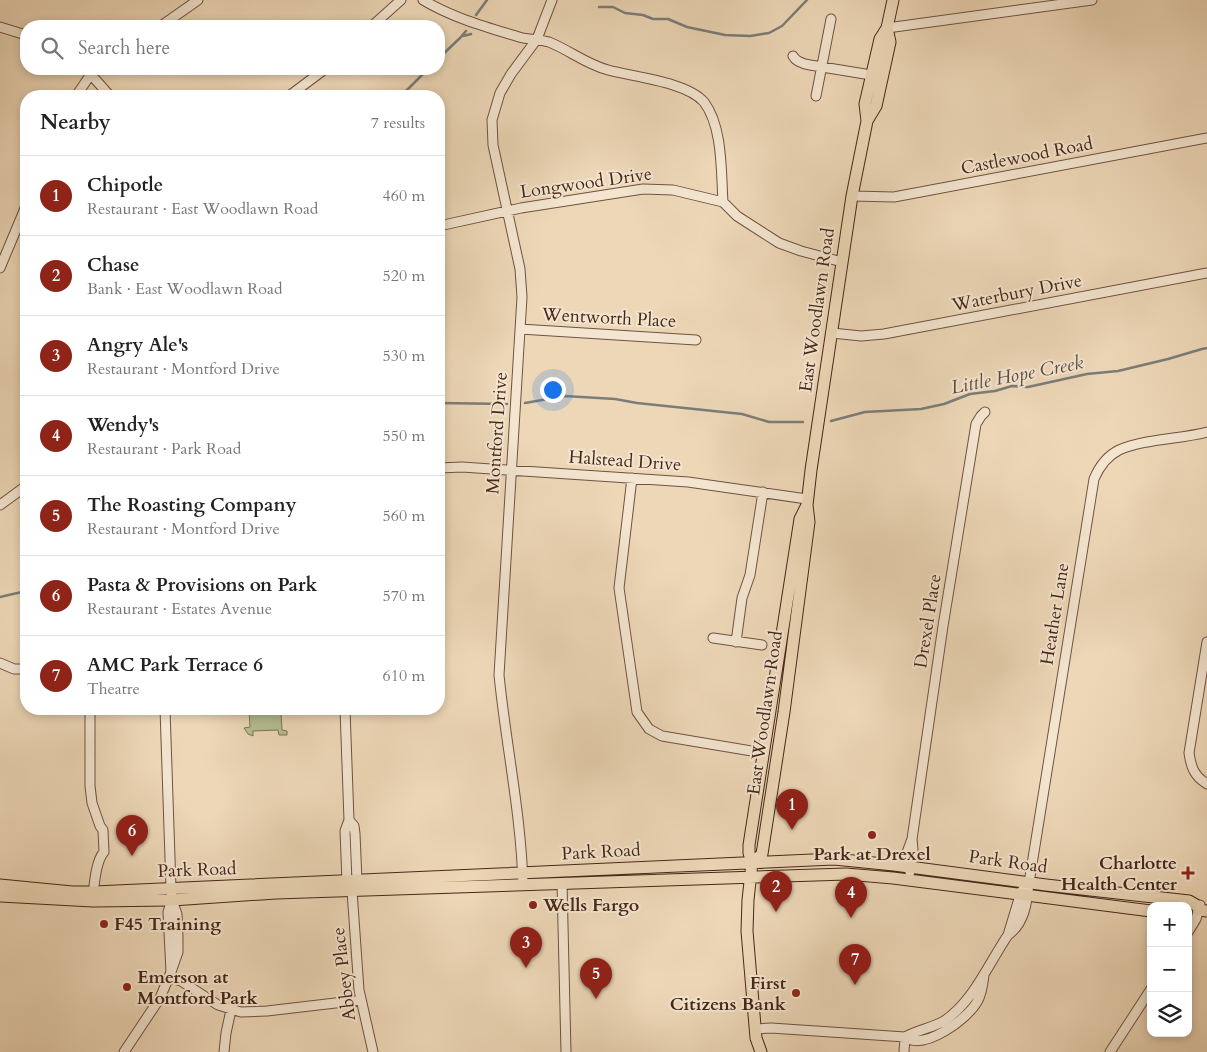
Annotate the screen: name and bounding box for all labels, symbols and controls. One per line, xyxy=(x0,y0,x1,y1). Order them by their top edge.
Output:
search box xyxy=(20,20,445,75)
icon: search xyxy=(38,34,66,62)
text: Search here xyxy=(78,35,170,61)
text: Nearby xyxy=(40,108,111,137)
text: 7 results xyxy=(371,112,425,134)
street label: Castlewood Road xyxy=(959,131,1095,181)
street label: Longwood Drive xyxy=(519,161,653,205)
text: Chipotle xyxy=(87,172,163,198)
text: 1 xyxy=(52,185,60,207)
text: 460 m xyxy=(383,185,425,207)
text: Restaurant · East Woodlawn Road xyxy=(87,198,318,220)
street label: East Woodlawn Road xyxy=(793,226,841,394)
text: Chase xyxy=(87,252,139,278)
text: 2 xyxy=(52,265,60,287)
text: 520 m xyxy=(383,265,425,287)
street label: Waterbury Drive xyxy=(949,268,1084,318)
text: Bank · East Woodlawn Road xyxy=(87,278,282,300)
street label: Wentworth Place xyxy=(540,302,677,334)
text: Angry Ale's xyxy=(87,332,188,358)
text: 3 xyxy=(52,345,60,367)
text: 530 m xyxy=(383,345,425,367)
water label: Little Hope Creek xyxy=(948,349,1086,401)
text: Restaurant · Montford Drive xyxy=(87,358,280,380)
street label: Montford Drive xyxy=(480,371,514,495)
your location xyxy=(540,377,566,403)
text: Wendy's xyxy=(87,412,159,438)
text: 4 xyxy=(52,425,60,447)
text: 550 m xyxy=(383,425,425,447)
text: Restaurant · Park Road xyxy=(87,438,241,460)
street label: Halstead Drive xyxy=(568,445,682,477)
text: The Roasting Company xyxy=(87,492,296,518)
text: 5 xyxy=(52,505,60,527)
text: 560 m xyxy=(383,505,425,527)
text: Restaurant · Montford Drive xyxy=(87,518,280,540)
street label: Heather Lane xyxy=(1035,561,1075,667)
text: Pasta & Provisions on Park xyxy=(87,572,317,598)
street label: Drexel Place xyxy=(908,572,948,670)
text: 6 xyxy=(52,585,60,607)
text: 570 m xyxy=(383,585,425,607)
text: Restaurant · Estates Avenue xyxy=(87,598,272,620)
street label: East Woodlawn Road xyxy=(741,629,789,797)
text: AMC Park Terrace 6 xyxy=(87,652,263,678)
text: 7 xyxy=(52,665,60,687)
text: 610 m xyxy=(383,665,425,687)
text: Theatre xyxy=(87,678,140,700)
pin: 1 xyxy=(776,789,808,830)
pin: 6 xyxy=(116,815,148,856)
marker: Park at Drexel xyxy=(866,829,878,841)
street label: Park Road xyxy=(561,837,642,867)
place label: Park at Drexel xyxy=(813,842,931,867)
street label: Park Road xyxy=(967,844,1049,880)
place label: Charlotte Health Center xyxy=(1061,851,1178,897)
street label: Park Road xyxy=(157,856,237,884)
marker: Charlotte Health Center xyxy=(1181,866,1195,880)
pin: 2 xyxy=(760,871,792,912)
pin: 4 xyxy=(835,877,867,918)
place label: Wells Fargo xyxy=(542,893,639,918)
marker: Wells Fargo xyxy=(527,899,539,911)
map controls xyxy=(1147,902,1192,1037)
button: + xyxy=(1147,902,1192,947)
place label: F45 Training xyxy=(114,912,221,937)
marker: F45 Training xyxy=(98,918,110,930)
street label: Abbey Place xyxy=(326,926,362,1022)
pin: 3 xyxy=(510,927,542,968)
pin: 7 xyxy=(839,944,871,985)
button: − xyxy=(1147,947,1192,992)
pin: 5 xyxy=(580,958,612,999)
place label: Emerson at Montford Park xyxy=(137,965,258,1011)
place label: First Citizens Bank xyxy=(670,971,787,1017)
marker: Emerson at Montford Park xyxy=(121,981,133,993)
marker: First Citizens Bank xyxy=(790,987,802,999)
button: layers xyxy=(1147,992,1192,1037)

